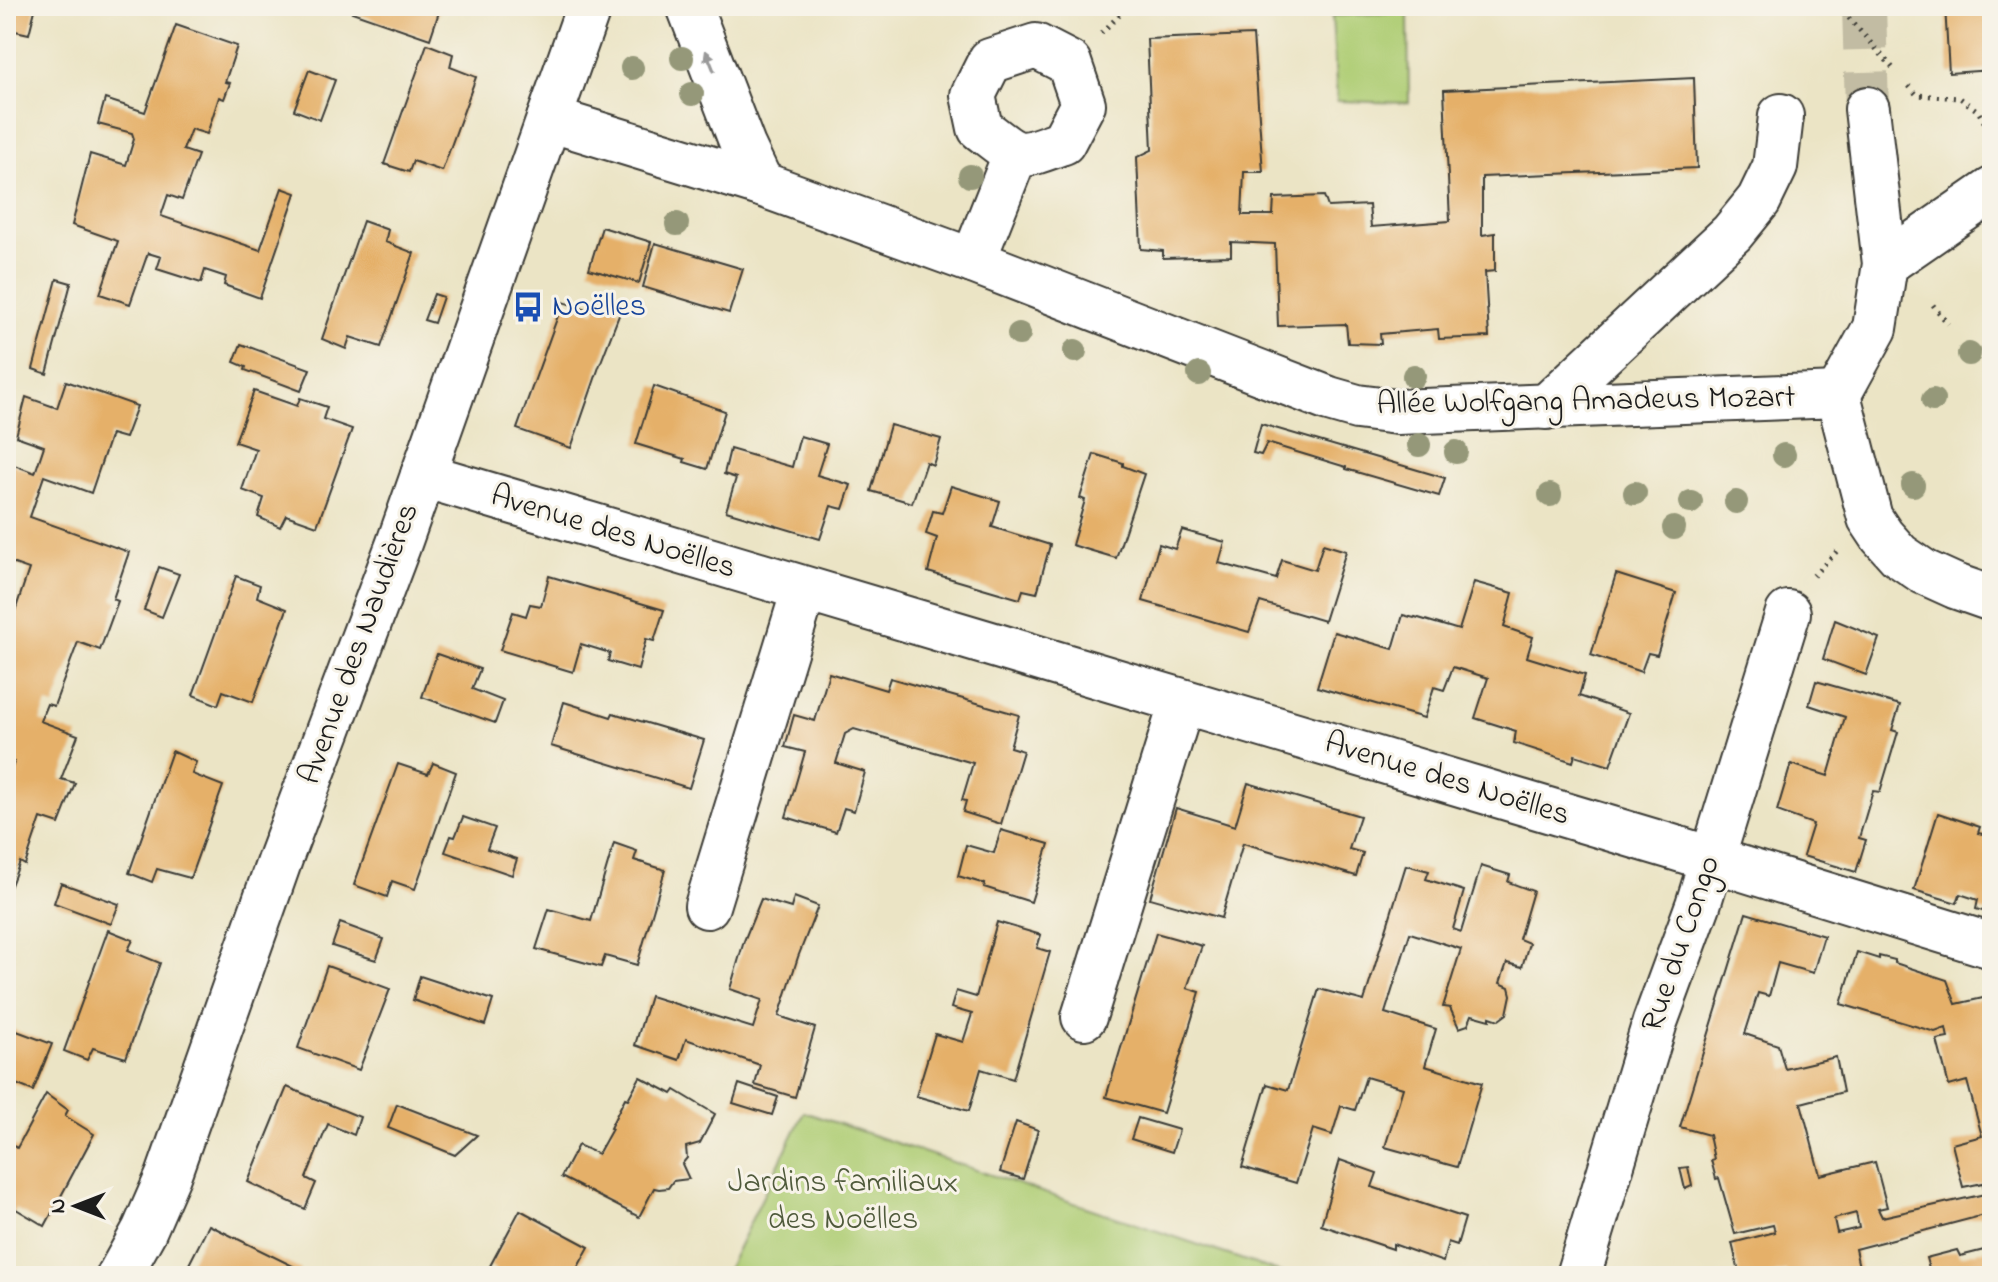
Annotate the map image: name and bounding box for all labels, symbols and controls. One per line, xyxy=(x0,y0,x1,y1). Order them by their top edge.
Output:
one-way arrow xyxy=(703,49,716,73)
place label: Noëlles xyxy=(552,284,646,331)
bus stop icon: Noëlles xyxy=(511,290,545,324)
street label: Allée Wolfgang Amadeus Mozart xyxy=(1376,375,1796,429)
street label: Avenue des Noëlles xyxy=(485,473,741,593)
street label: Avenue des Naudières xyxy=(287,497,433,791)
street label: Avenue des Noëlles xyxy=(1319,720,1575,840)
street label: Rue du Congo xyxy=(1630,850,1734,1038)
park label: Jardins familiaux des Noëlles xyxy=(728,1160,958,1244)
north arrow xyxy=(36,1166,116,1246)
text: N xyxy=(43,1199,75,1213)

